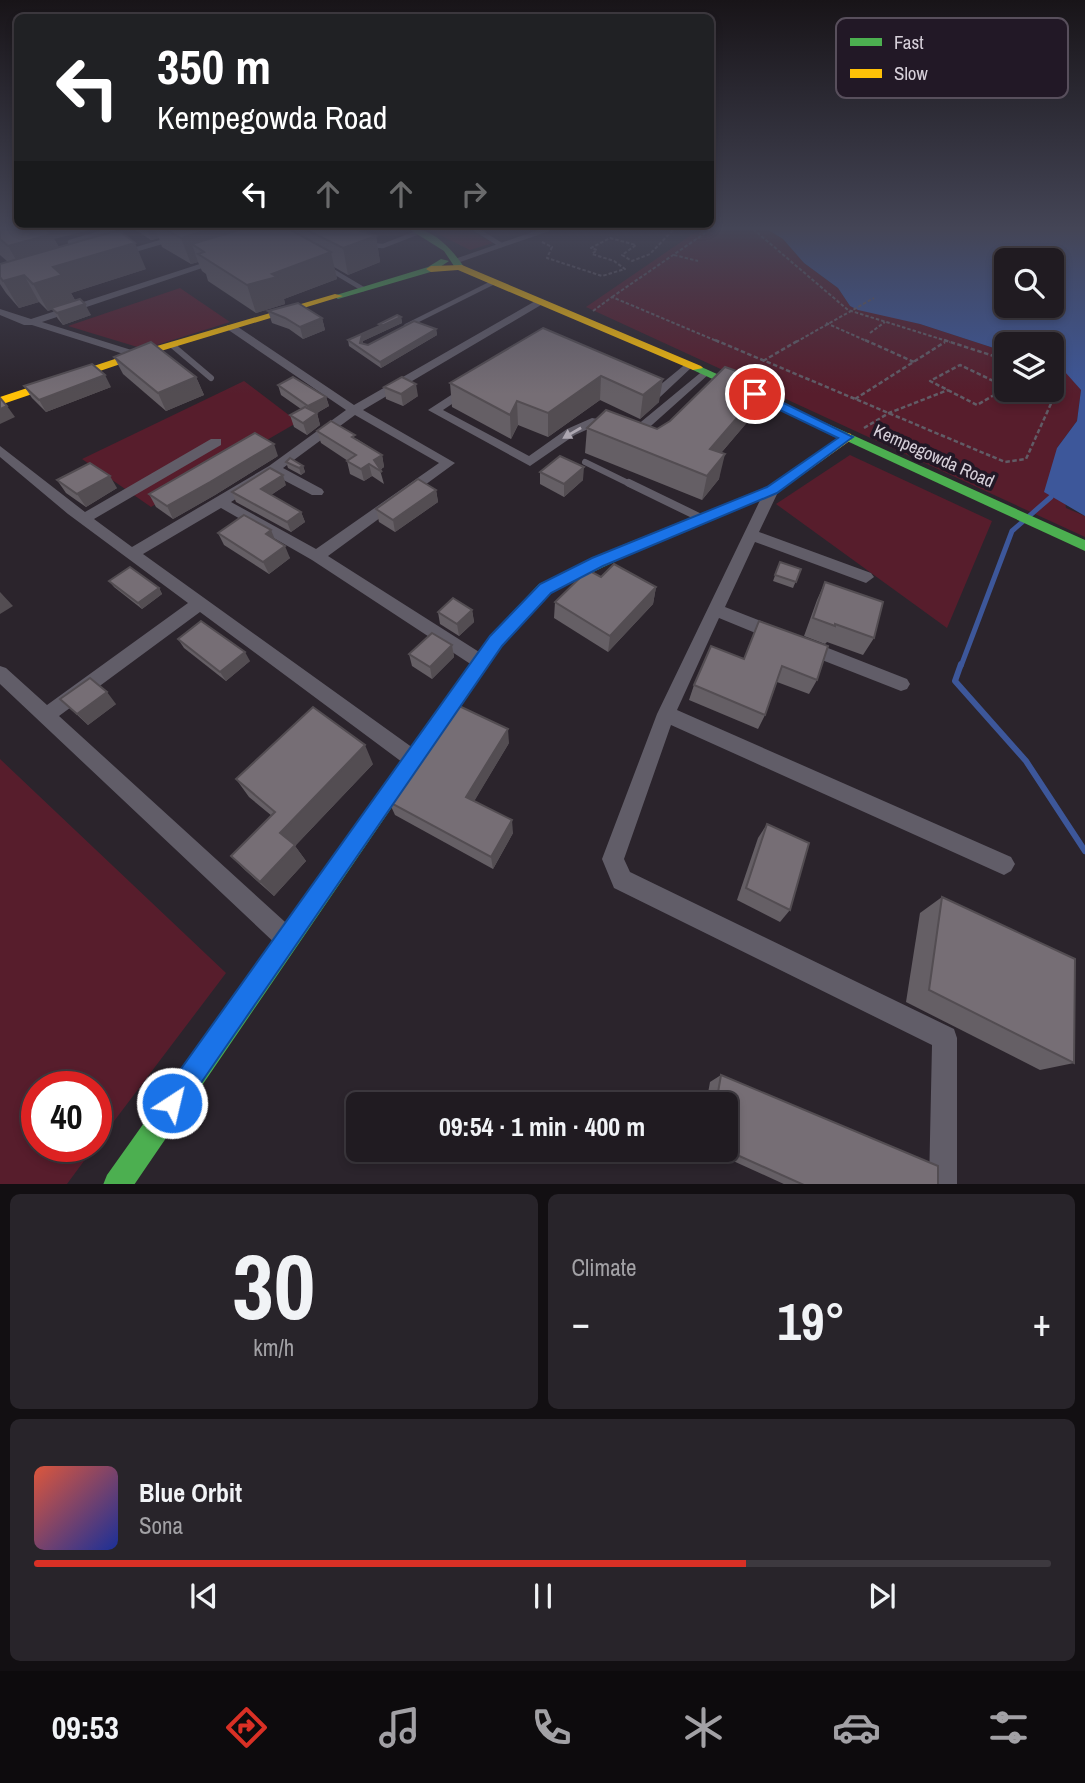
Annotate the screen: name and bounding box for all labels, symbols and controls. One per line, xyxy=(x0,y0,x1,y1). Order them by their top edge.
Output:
legend xyxy=(836,18,1068,98)
text: Fast xyxy=(894,29,924,55)
text: 350 m xyxy=(157,33,271,99)
icon: left xyxy=(42,42,133,133)
text: Slow xyxy=(894,60,929,86)
text: Kempegowda Road xyxy=(157,96,387,139)
icon: left xyxy=(236,175,274,213)
icon: ahead xyxy=(309,175,347,213)
icon: ahead xyxy=(382,175,420,213)
icon: right xyxy=(455,175,493,213)
map controls xyxy=(994,248,1064,402)
button: search xyxy=(994,248,1064,318)
button: layers xyxy=(994,332,1064,402)
pin xyxy=(725,364,785,424)
icon: arrive xyxy=(736,375,774,413)
street label: Kempegowda Road xyxy=(870,418,999,493)
one-way arrow xyxy=(562,427,581,439)
position arrow xyxy=(135,1066,209,1140)
speed limit sign: 40 xyxy=(21,1071,112,1162)
text: 09:54 · 1 min · 400 m xyxy=(439,1109,645,1144)
text: 30 xyxy=(232,1225,315,1347)
text: Climate xyxy=(572,1252,636,1283)
text: 19° xyxy=(777,1286,845,1356)
text: − xyxy=(572,1297,590,1348)
text: + xyxy=(1033,1297,1051,1348)
text: km/h xyxy=(253,1332,294,1363)
text: Blue Orbit xyxy=(139,1475,242,1510)
text: Sona xyxy=(139,1510,183,1541)
icon: previous xyxy=(185,1577,223,1615)
icon: pause xyxy=(524,1577,562,1615)
icon: next xyxy=(863,1577,901,1615)
icon: directions xyxy=(222,1703,271,1752)
icon: music xyxy=(375,1703,424,1752)
icon: phone xyxy=(527,1703,576,1752)
icon: climate xyxy=(679,1703,728,1752)
icon: car xyxy=(832,1703,881,1752)
icon: filters xyxy=(984,1703,1033,1752)
text: 09:53 xyxy=(52,1706,119,1749)

